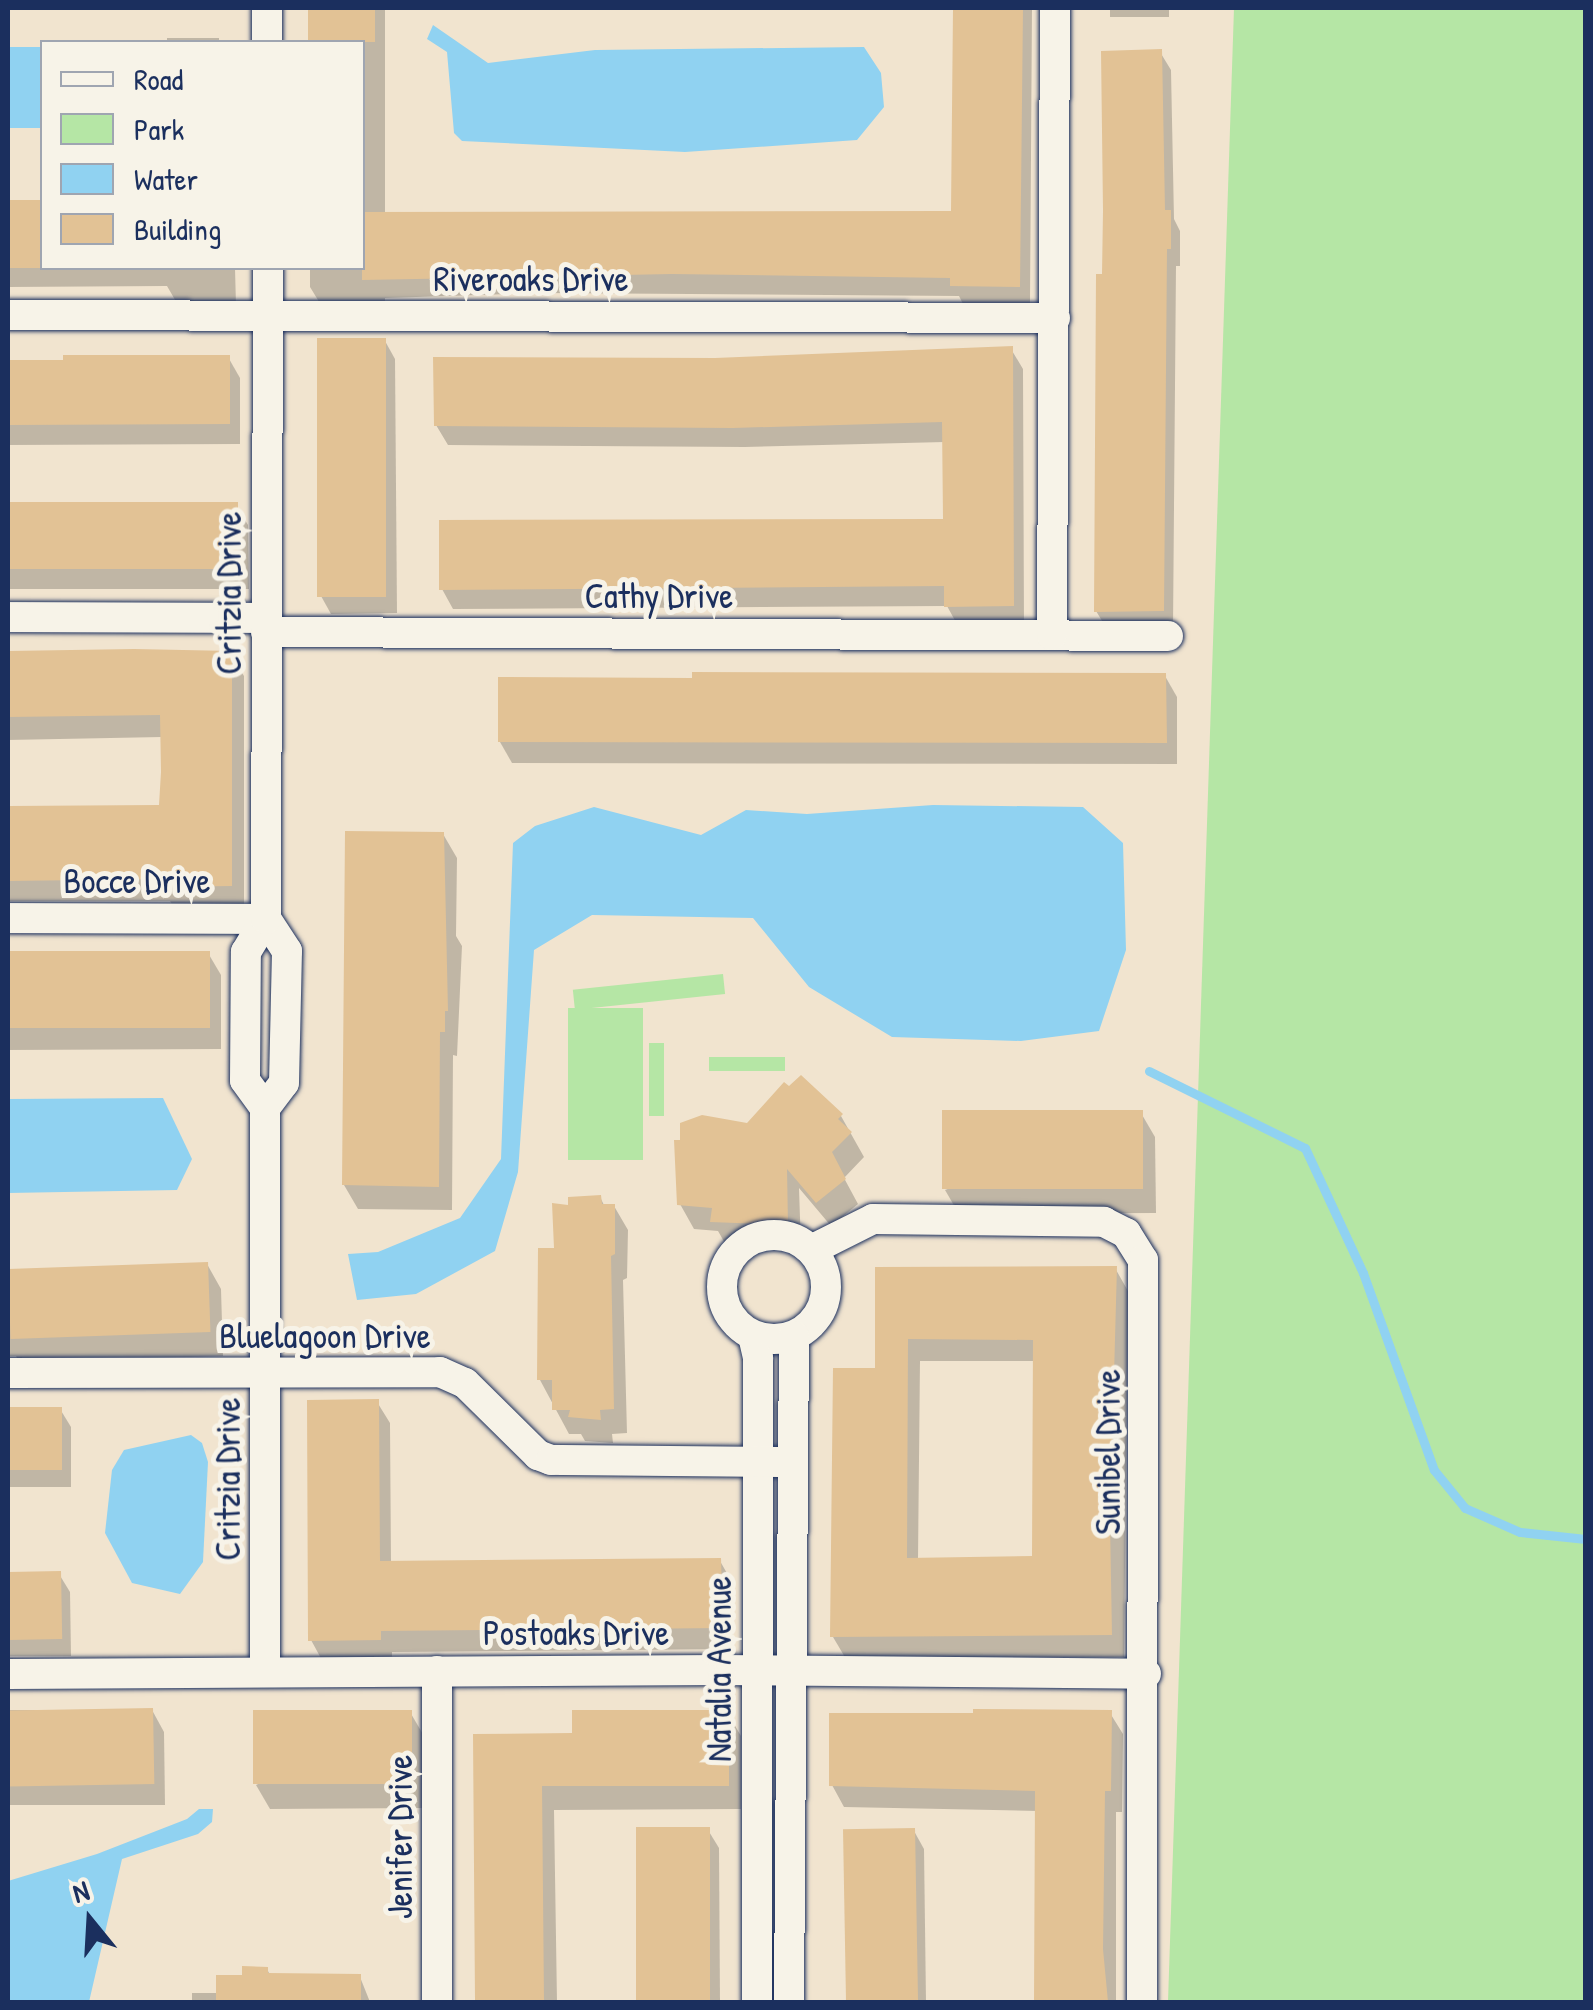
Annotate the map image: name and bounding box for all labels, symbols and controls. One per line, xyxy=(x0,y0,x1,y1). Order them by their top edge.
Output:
legend xyxy=(40,40,365,270)
text: Road xyxy=(134,59,183,99)
text: Park xyxy=(134,109,184,149)
text: Water xyxy=(134,159,198,199)
text: Building xyxy=(134,209,221,249)
street label: Riveroaks Drive xyxy=(434,258,628,300)
street label: Critzia Drive xyxy=(208,512,250,674)
street label: Cathy Drive xyxy=(585,575,733,617)
street label: Bocce Drive xyxy=(64,860,210,902)
street label: Bluelagoon Drive xyxy=(219,1315,431,1357)
street label: Sunibel Drive xyxy=(1087,1369,1129,1535)
street label: Critzia Drive xyxy=(207,1398,249,1560)
street label: Natalia Avenue xyxy=(698,1576,740,1762)
street label: Postoaks Drive xyxy=(483,1612,669,1654)
street label: Jenifer Drive xyxy=(379,1755,421,1919)
north arrow xyxy=(40,1870,140,1970)
text: N xyxy=(68,1871,94,1912)

